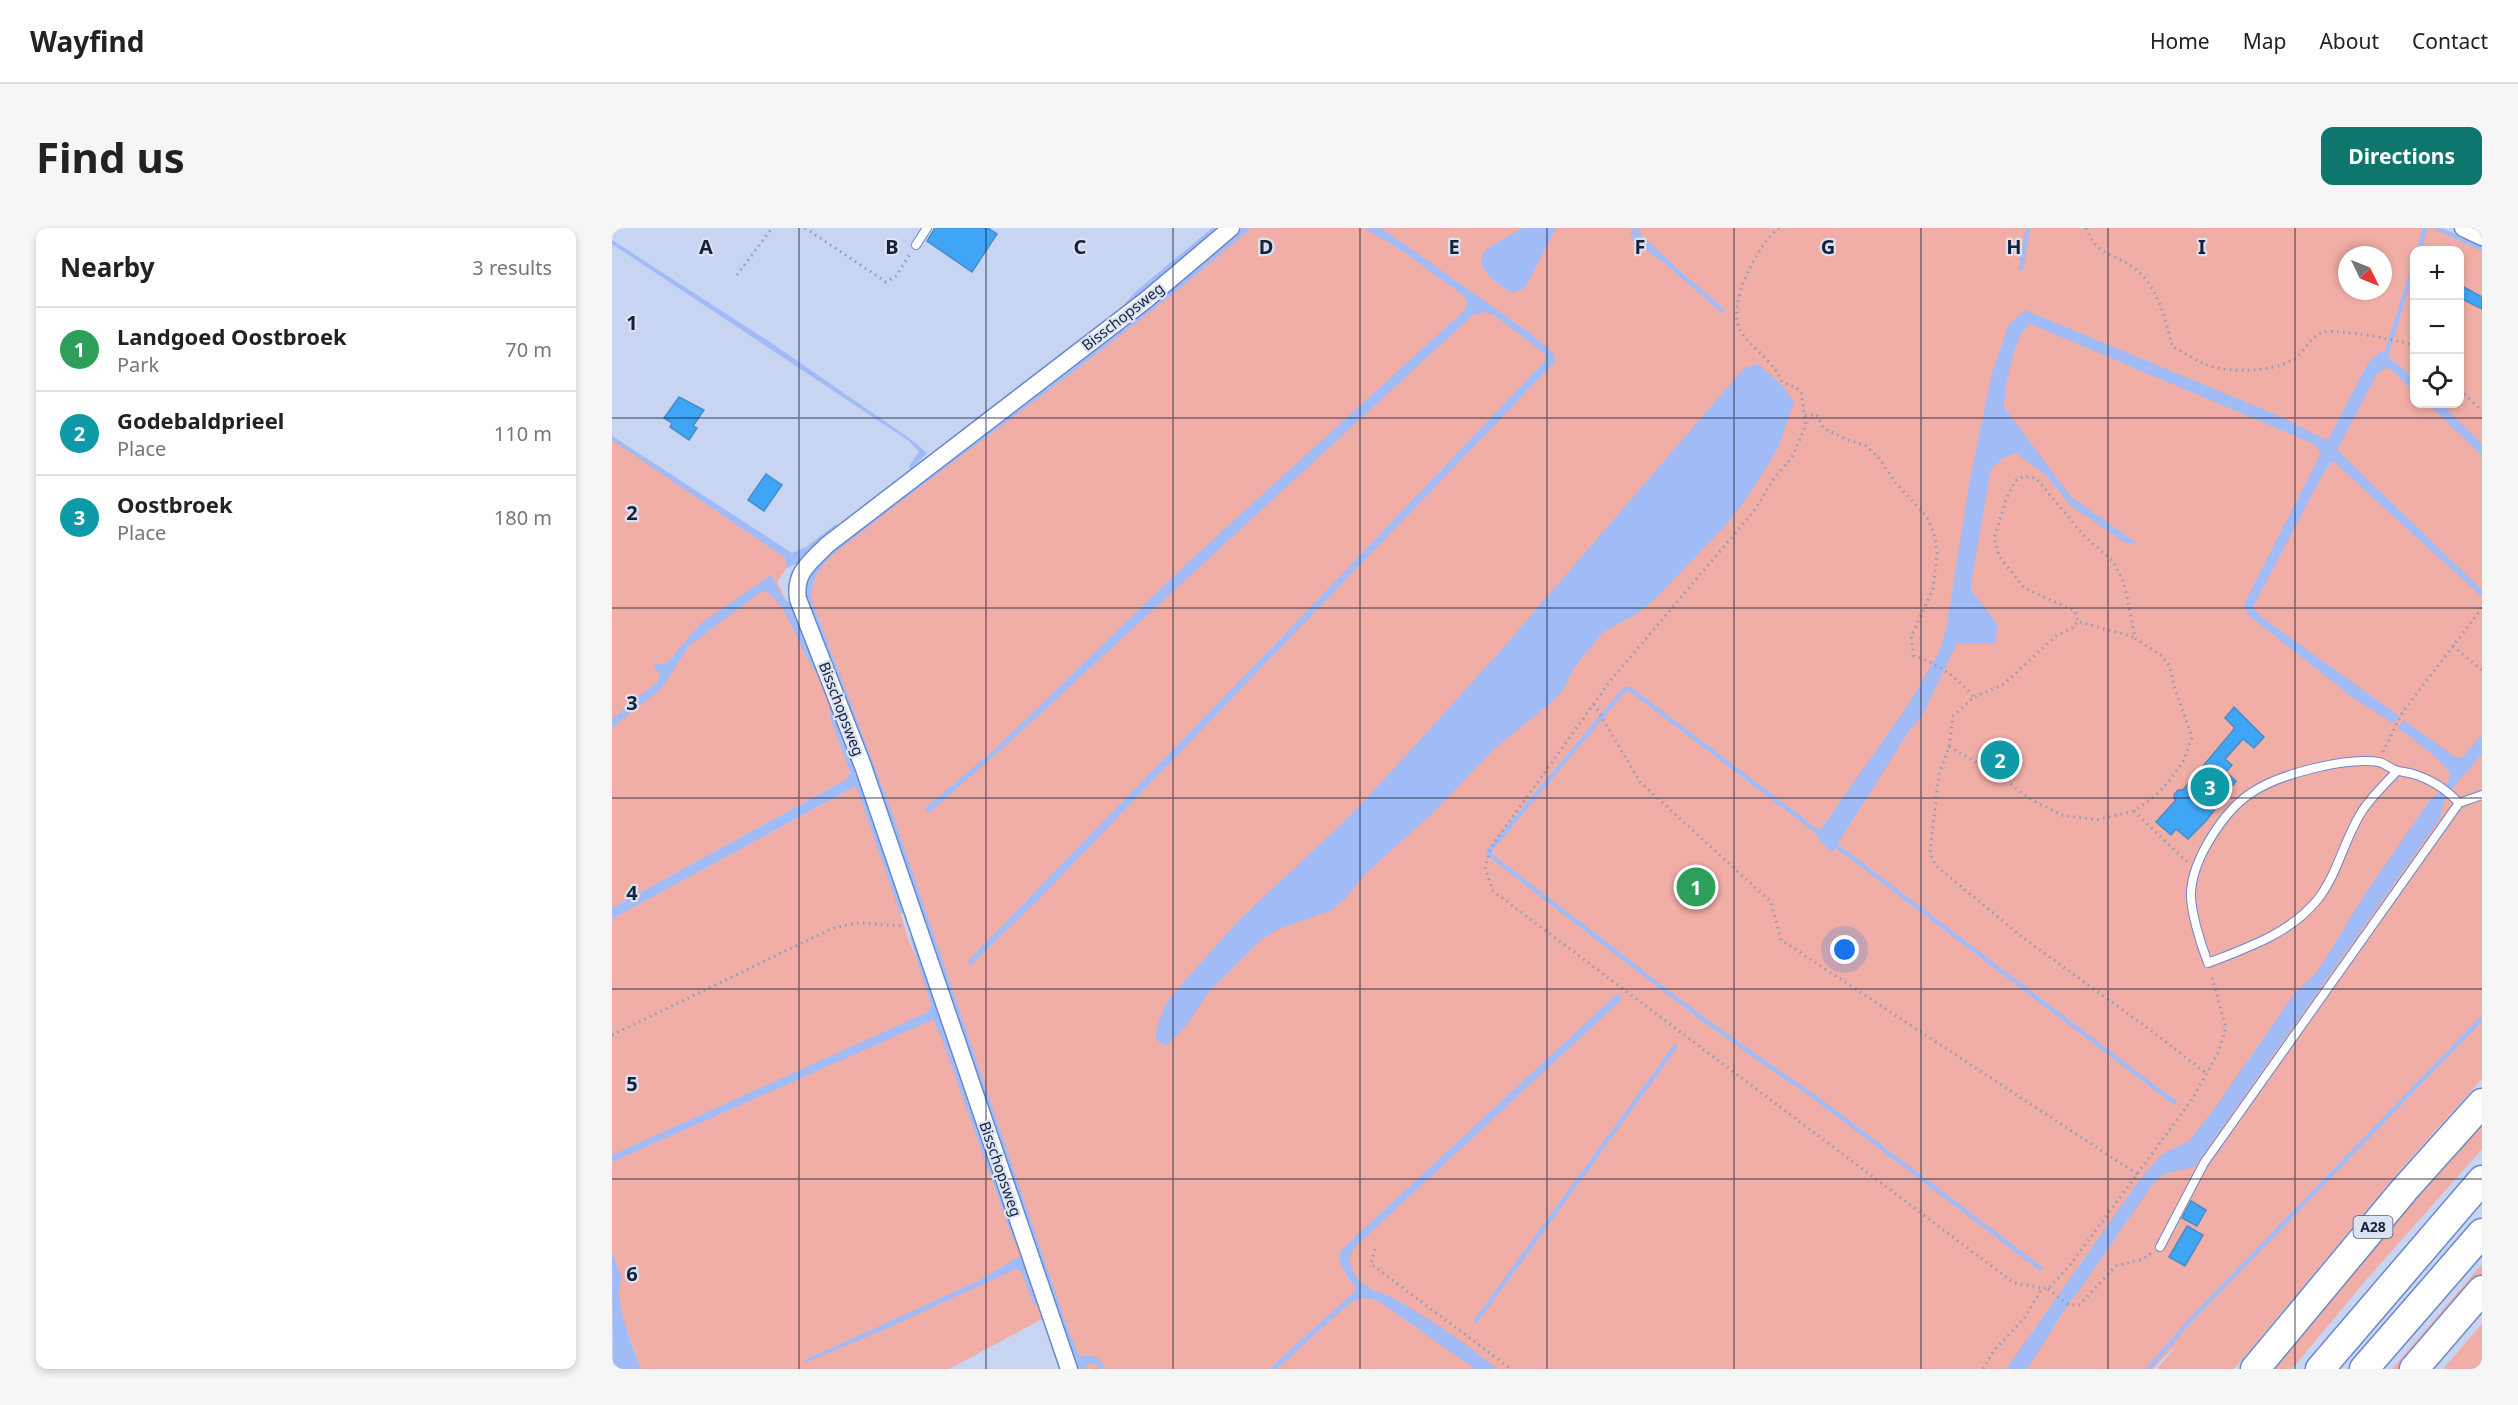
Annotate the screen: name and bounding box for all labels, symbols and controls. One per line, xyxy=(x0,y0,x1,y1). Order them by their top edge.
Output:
text: Wayfind xyxy=(30,22,144,60)
text: Home xyxy=(2150,27,2210,55)
text: Map xyxy=(2243,27,2286,55)
text: About xyxy=(2319,27,2379,55)
text: Contact xyxy=(2412,27,2488,55)
button: Directions xyxy=(2321,127,2482,185)
text: Find us xyxy=(36,128,185,185)
text: A xyxy=(699,233,713,260)
text: B xyxy=(885,233,899,260)
text: C xyxy=(1074,233,1087,260)
text: D xyxy=(1259,233,1273,260)
text: E xyxy=(1448,233,1460,260)
text: F xyxy=(1635,233,1645,260)
text: G xyxy=(1821,233,1835,260)
text: H xyxy=(2006,233,2022,260)
text: I xyxy=(2198,233,2206,260)
north arrow xyxy=(2338,246,2392,300)
map controls xyxy=(2410,246,2464,408)
button: + xyxy=(2410,246,2464,300)
text: Nearby xyxy=(60,249,155,285)
text: 3 results xyxy=(472,254,552,281)
street label: Bisschopsweg xyxy=(1077,278,1168,355)
button: − xyxy=(2410,300,2464,354)
text: 1 xyxy=(626,309,638,336)
text: Landgoed Oostbroek xyxy=(117,321,347,351)
text: 1 xyxy=(74,336,85,363)
text: 70 m xyxy=(505,336,552,363)
text: Park xyxy=(117,351,159,378)
button: locate xyxy=(2410,354,2464,408)
text: Godebaldprieel xyxy=(117,405,284,435)
text: 2 xyxy=(74,420,85,447)
text: 110 m xyxy=(494,420,552,447)
text: Place xyxy=(117,435,166,462)
text: Oostbroek xyxy=(117,489,233,519)
text: 2 xyxy=(626,499,638,526)
text: 3 xyxy=(74,504,85,531)
text: 180 m xyxy=(494,504,552,531)
text: Place xyxy=(117,519,166,546)
street label: Bisschopsweg xyxy=(815,659,869,759)
text: 3 xyxy=(626,689,638,716)
pin: 2 xyxy=(1980,738,2020,782)
pin: 3 xyxy=(2190,764,2230,810)
pin: 1 xyxy=(1676,864,1716,910)
text: 4 xyxy=(626,879,638,906)
your location xyxy=(1830,935,1859,964)
text: 5 xyxy=(626,1070,638,1097)
street label: Bisschopsweg xyxy=(975,1118,1027,1219)
road number: A28 xyxy=(2354,1216,2392,1238)
text: 6 xyxy=(626,1260,638,1287)

